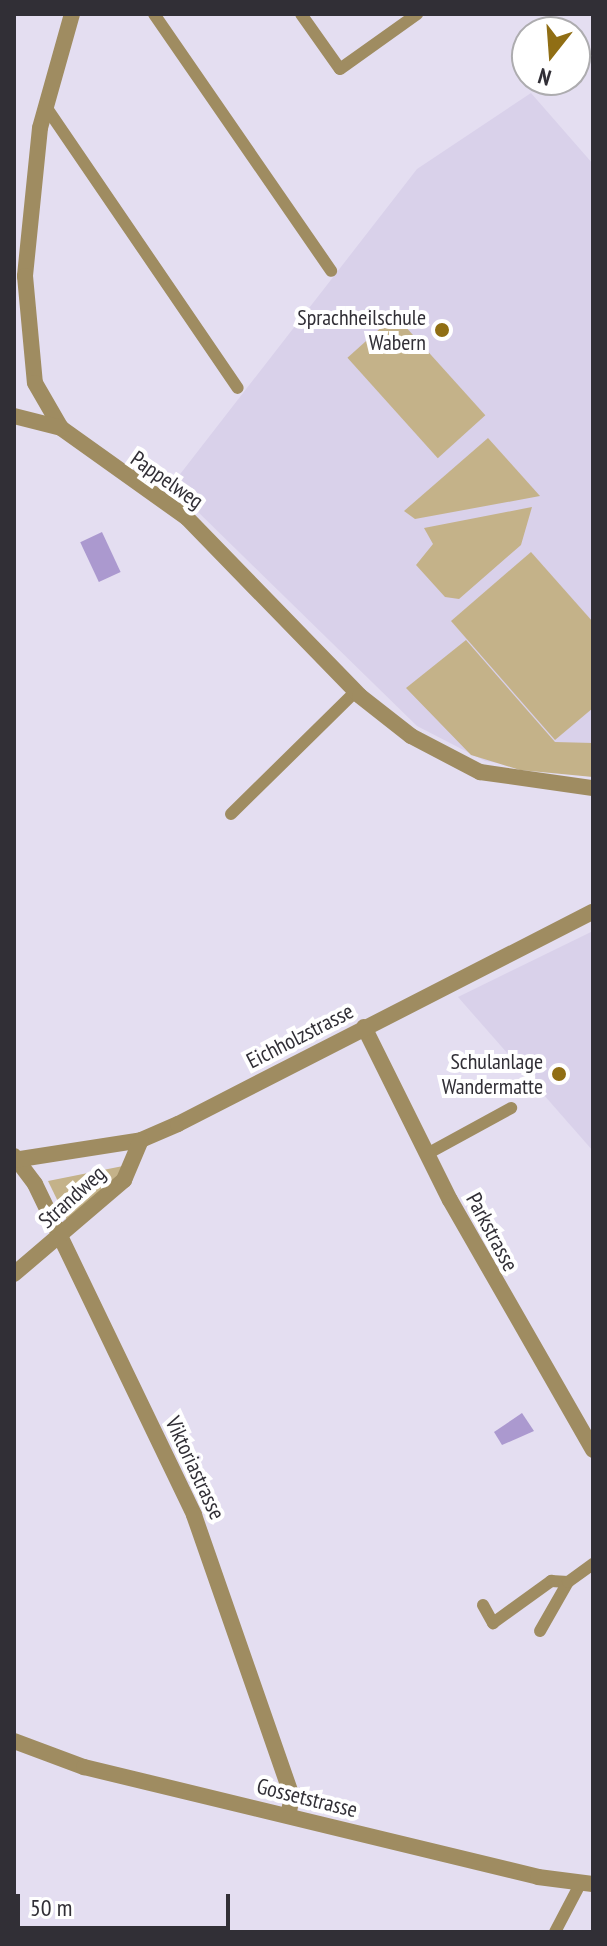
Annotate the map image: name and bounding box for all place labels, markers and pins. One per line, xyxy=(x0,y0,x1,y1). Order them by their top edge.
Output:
place label: Sprachheilschule Wabern xyxy=(297,304,426,356)
marker: Sprachheilschule Wabern xyxy=(433,321,451,339)
place label: Schulanlage Wandermatte xyxy=(442,1048,543,1100)
marker: Schulanlage Wandermatte xyxy=(550,1065,568,1083)

